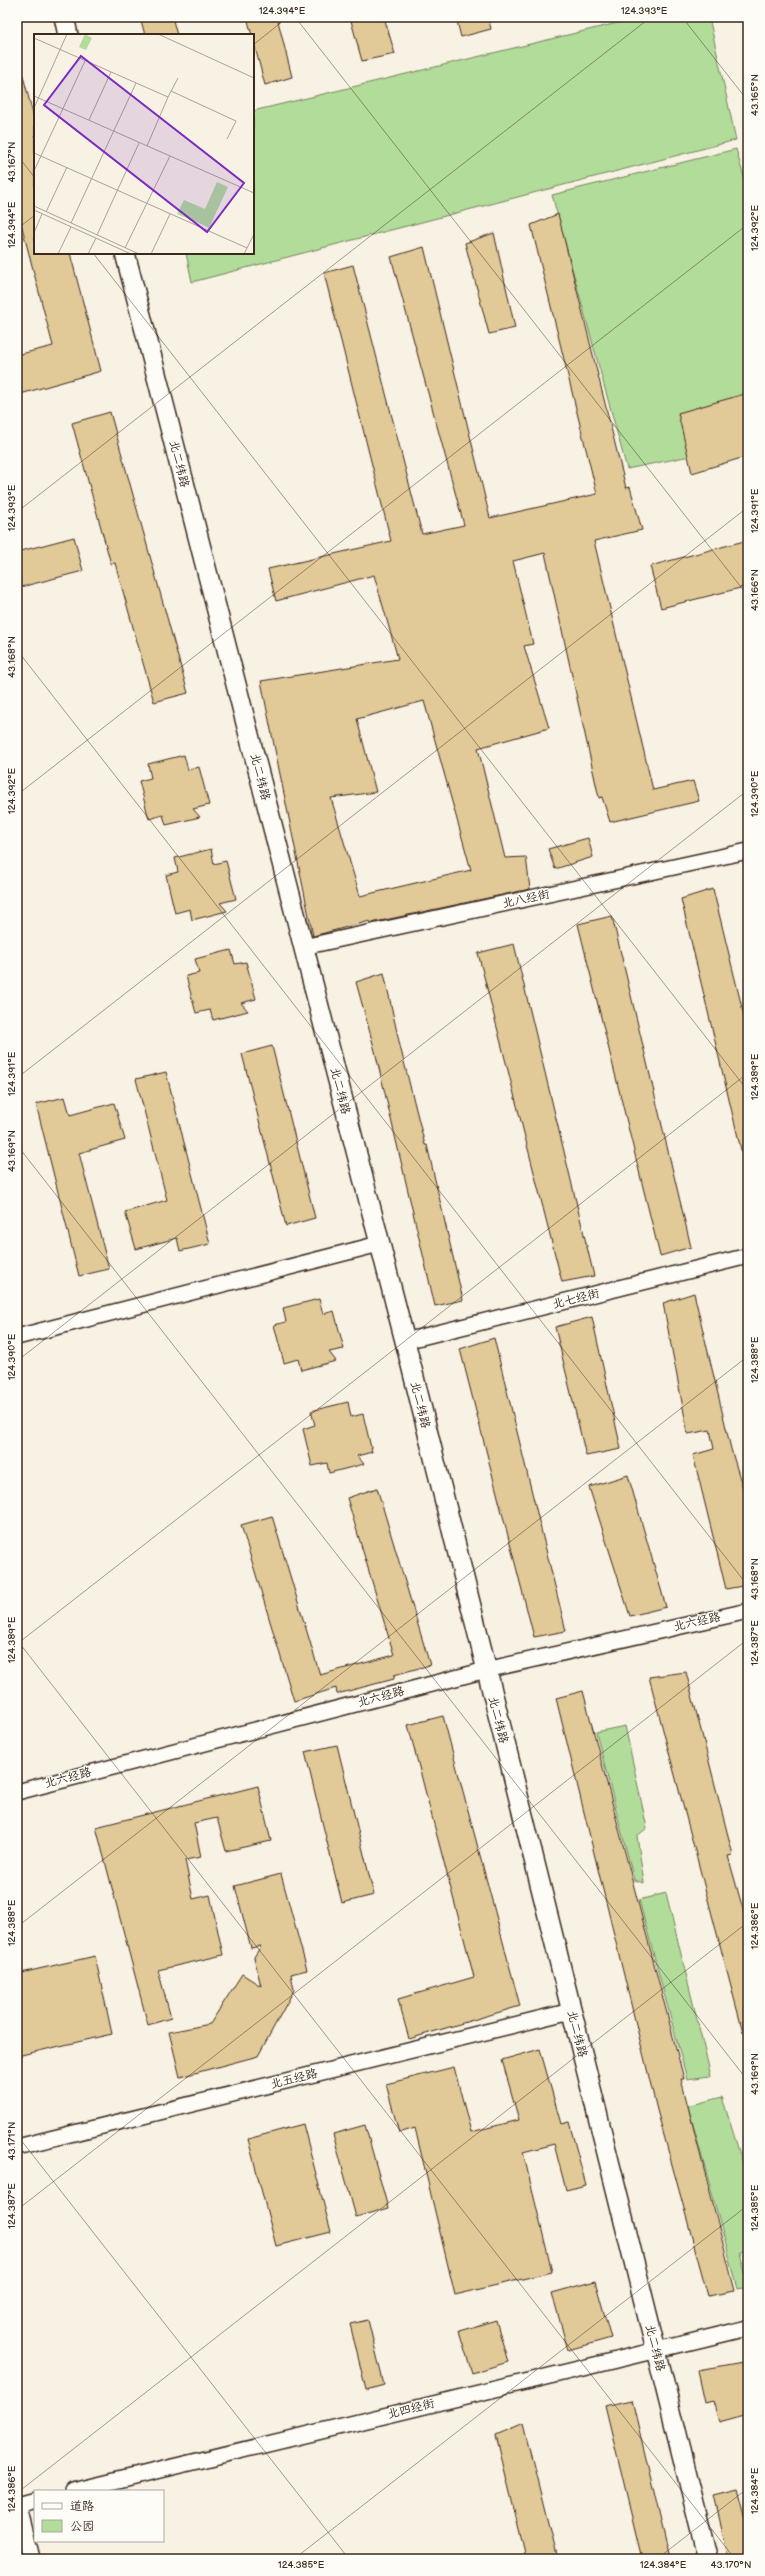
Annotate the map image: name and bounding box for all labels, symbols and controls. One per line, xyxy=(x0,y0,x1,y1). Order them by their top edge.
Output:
text: 124.394°E xyxy=(259,5,306,17)
text: 124.393°E xyxy=(621,5,668,17)
inset map xyxy=(34,34,254,254)
text: 43.165°N xyxy=(749,74,761,116)
text: 43.167°N xyxy=(6,141,18,183)
text: 124.394°E xyxy=(6,201,18,248)
text: 124.392°E xyxy=(749,204,761,251)
street label: 北二纬路 xyxy=(166,439,192,489)
text: 124.393°E xyxy=(6,484,18,531)
text: 124.391°E xyxy=(749,488,761,533)
text: 43.166°N xyxy=(749,569,761,611)
text: 43.168°N xyxy=(6,636,18,678)
street label: 北二纬路 xyxy=(247,752,273,802)
text: 124.392°E xyxy=(6,767,18,814)
text: 124.390°E xyxy=(749,770,761,817)
street label: 北八经街 xyxy=(501,887,551,911)
text: 124.391°E xyxy=(6,1051,18,1096)
text: 124.389°E xyxy=(749,1053,761,1100)
street label: 北二纬路 xyxy=(327,1066,353,1116)
text: 43.169°N xyxy=(6,1130,18,1172)
street label: 北七经街 xyxy=(551,1286,601,1312)
text: 124.390°E xyxy=(6,1333,18,1380)
text: 124.388°E xyxy=(749,1336,761,1383)
street label: 北二纬路 xyxy=(407,1380,433,1430)
text: 43.168°N xyxy=(749,1558,761,1600)
street label: 北六经路 xyxy=(672,1609,722,1635)
text: 124.389°E xyxy=(6,1616,18,1663)
text: 124.387°E xyxy=(749,1620,761,1666)
street label: 北六经路 xyxy=(356,1684,406,1710)
street label: 北二纬路 xyxy=(485,1695,511,1745)
street label: 北六经路 xyxy=(43,1765,93,1791)
text: 124.388°E xyxy=(6,1899,18,1946)
text: 124.386°E xyxy=(749,1902,761,1949)
street label: 北二纬路 xyxy=(564,2009,590,2059)
text: 43.169°N xyxy=(749,2053,761,2095)
street label: 北五经路 xyxy=(269,2066,319,2092)
text: 43.171°N xyxy=(6,2122,18,2160)
text: 124.387°E xyxy=(6,2183,18,2229)
text: 124.385°E xyxy=(749,2184,761,2231)
street label: 北二纬路 xyxy=(642,2323,668,2373)
street label: 北四经街 xyxy=(386,2396,436,2422)
text: 124.386°E xyxy=(6,2465,18,2512)
text: 124.384°E xyxy=(749,2467,761,2514)
legend xyxy=(34,2490,164,2542)
text: 道路 xyxy=(70,2499,94,2514)
text: 公园 xyxy=(70,2519,94,2534)
text: 124.385°E xyxy=(278,2559,325,2571)
text: 124.384°E xyxy=(640,2559,687,2571)
text: 43.170°N xyxy=(711,2559,752,2571)

